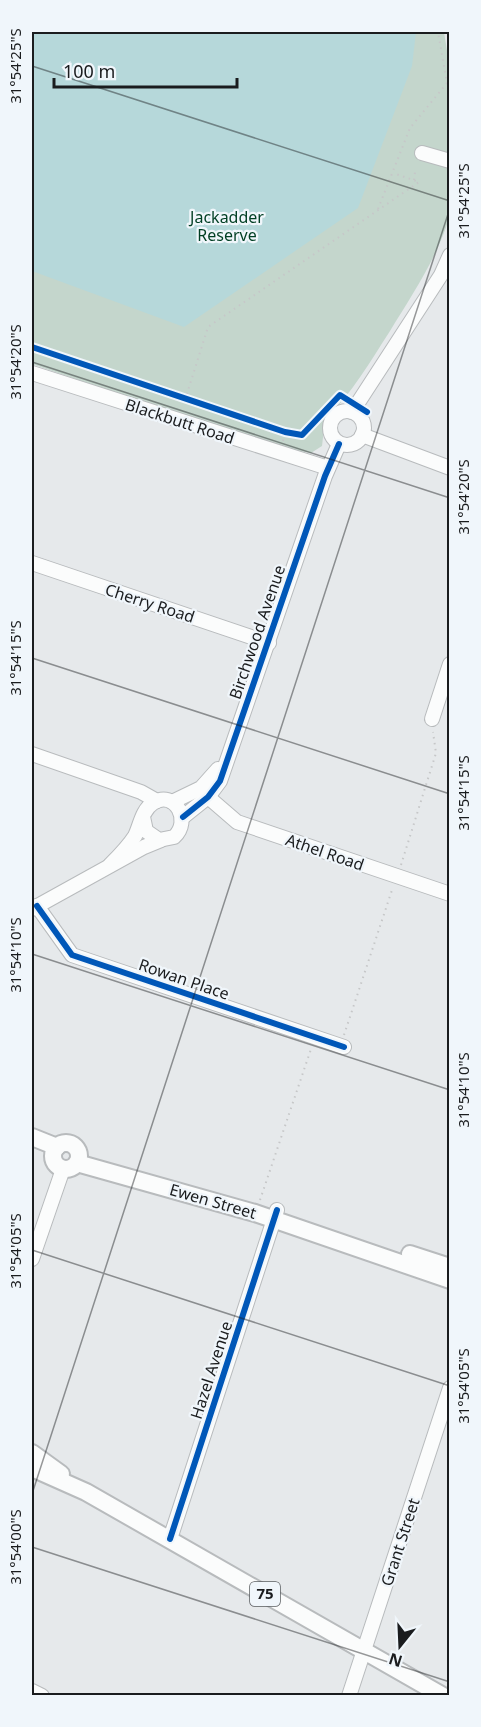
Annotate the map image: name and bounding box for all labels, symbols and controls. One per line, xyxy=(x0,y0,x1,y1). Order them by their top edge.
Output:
text: 31°54'25"S xyxy=(5,28,25,104)
scale bar xyxy=(54,51,237,89)
text: 100 m xyxy=(63,59,115,83)
text: 31°54'25"S xyxy=(453,163,473,239)
park label: Jackadder Reserve xyxy=(188,206,264,246)
text: 31°54'20"S xyxy=(5,324,25,400)
street label: Blackbutt Road xyxy=(123,393,237,449)
text: 31°54'20"S xyxy=(453,459,473,535)
street label: Birchwood Avenue xyxy=(224,562,290,702)
street label: Cherry Road xyxy=(102,578,198,628)
text: 31°54'15"S xyxy=(5,620,25,696)
text: 31°54'15"S xyxy=(453,755,473,831)
street label: Athel Road xyxy=(283,828,367,876)
text: 31°54'10"S xyxy=(5,917,25,993)
street label: Rowan Place xyxy=(136,953,232,1005)
text: 31°54'10"S xyxy=(453,1052,473,1128)
street label: Ewen Street xyxy=(167,1178,259,1224)
text: 31°54'05"S xyxy=(5,1213,25,1289)
street label: Hazel Avenue xyxy=(185,1318,237,1422)
text: 31°54'05"S xyxy=(453,1348,473,1424)
street label: Grant Street xyxy=(375,1495,425,1589)
text: 31°54'00"S xyxy=(5,1509,25,1585)
road number: 75 xyxy=(250,1582,280,1606)
north arrow xyxy=(370,1616,430,1676)
text: N xyxy=(386,1648,405,1673)

